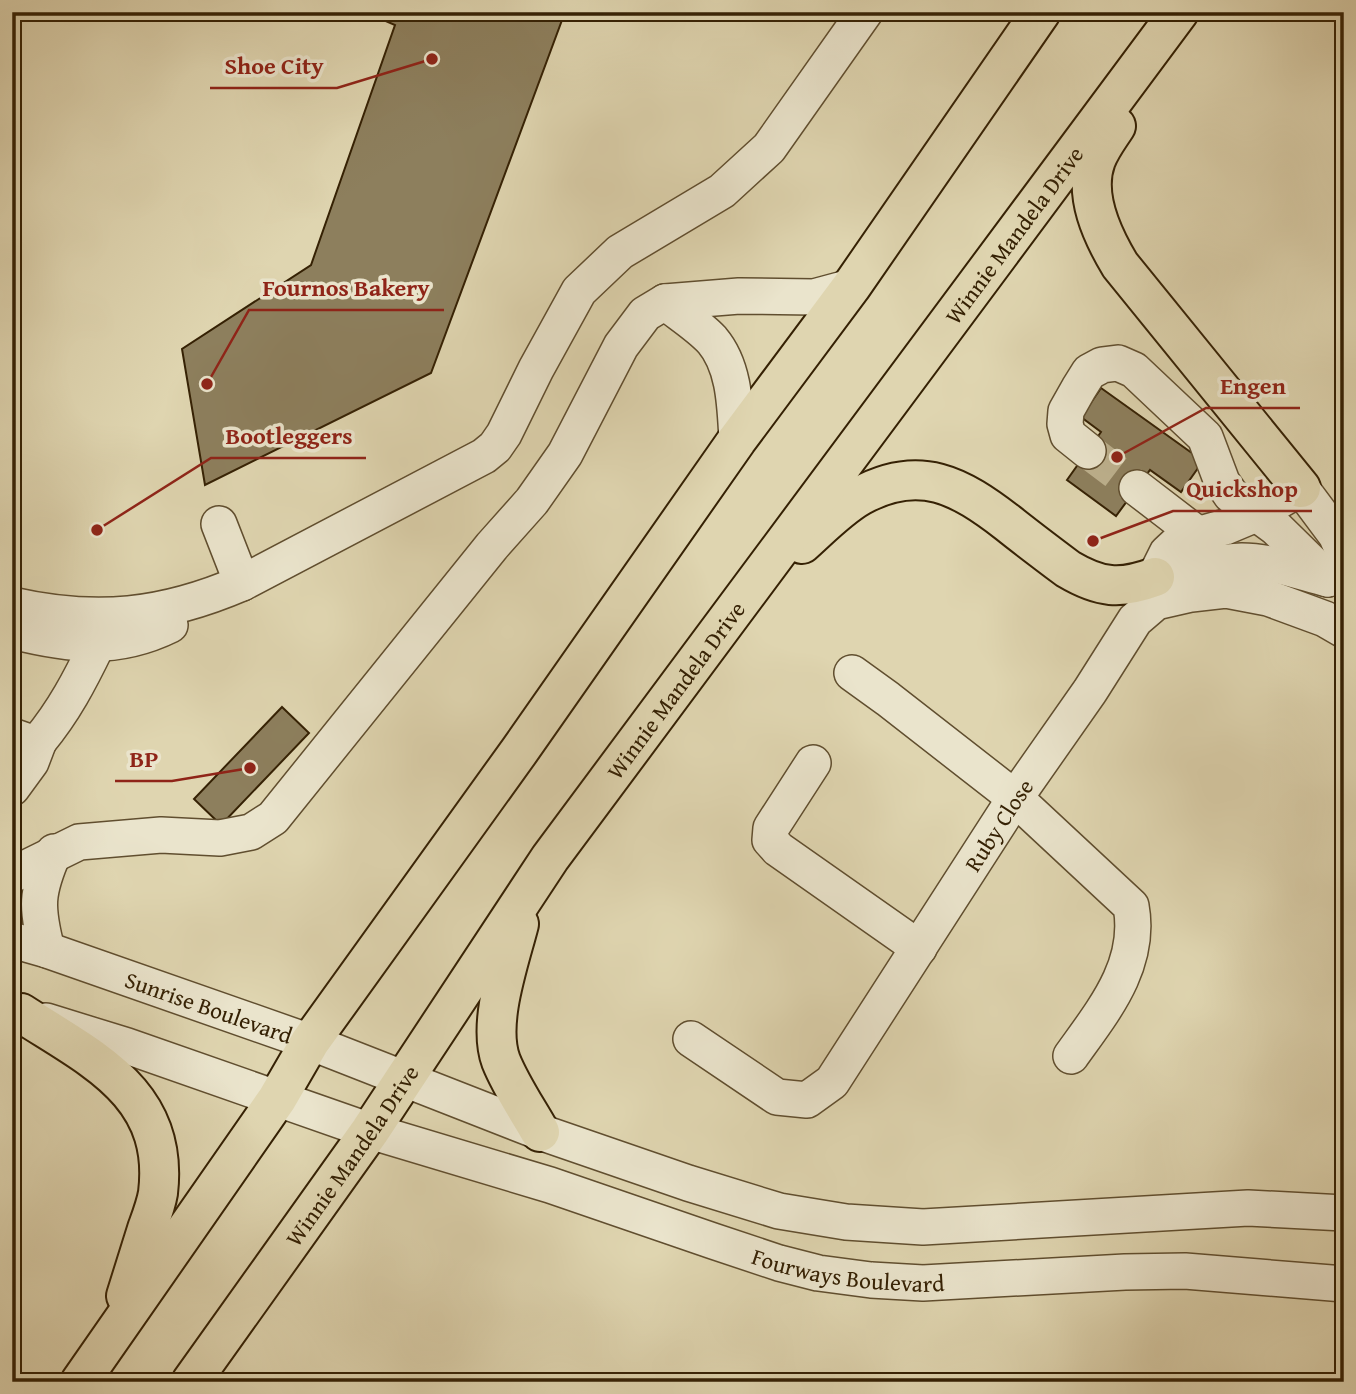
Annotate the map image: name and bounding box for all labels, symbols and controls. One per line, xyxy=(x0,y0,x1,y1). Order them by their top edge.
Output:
callout: Shoe City xyxy=(210,43,337,88)
text: Shoe City xyxy=(224,48,324,83)
street label: Winnie Mandela Drive xyxy=(936,139,1091,330)
callout: Fournos Bakery xyxy=(249,265,444,310)
text: Fournos Bakery xyxy=(262,270,430,305)
callout: Engen xyxy=(1206,363,1300,408)
text: Engen xyxy=(1220,368,1286,403)
callout: Bootleggers xyxy=(211,413,366,458)
text: Bootleggers xyxy=(225,418,353,453)
callout: Quickshop xyxy=(1173,466,1312,511)
text: Quickshop xyxy=(1186,471,1298,506)
street label: Winnie Mandela Drive xyxy=(598,594,752,785)
callout: BP xyxy=(115,736,172,781)
text: BP xyxy=(130,741,158,776)
street label: Ruby Close xyxy=(956,771,1040,878)
street label: Sunrise Boulevard xyxy=(121,962,298,1051)
street label: Winnie Mandela Drive xyxy=(277,1058,426,1252)
street label: Fourways Boulevard xyxy=(748,1239,946,1299)

